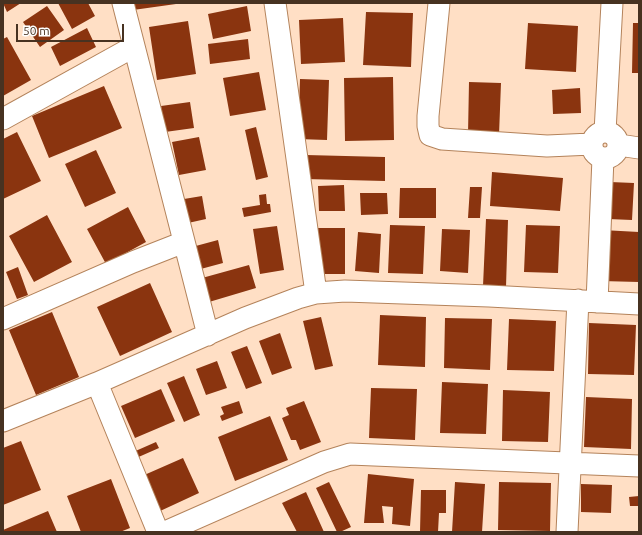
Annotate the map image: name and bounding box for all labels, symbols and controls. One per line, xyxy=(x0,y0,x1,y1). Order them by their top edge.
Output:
scale bar xyxy=(18,16,126,42)
text: 50 m xyxy=(23,24,50,37)

